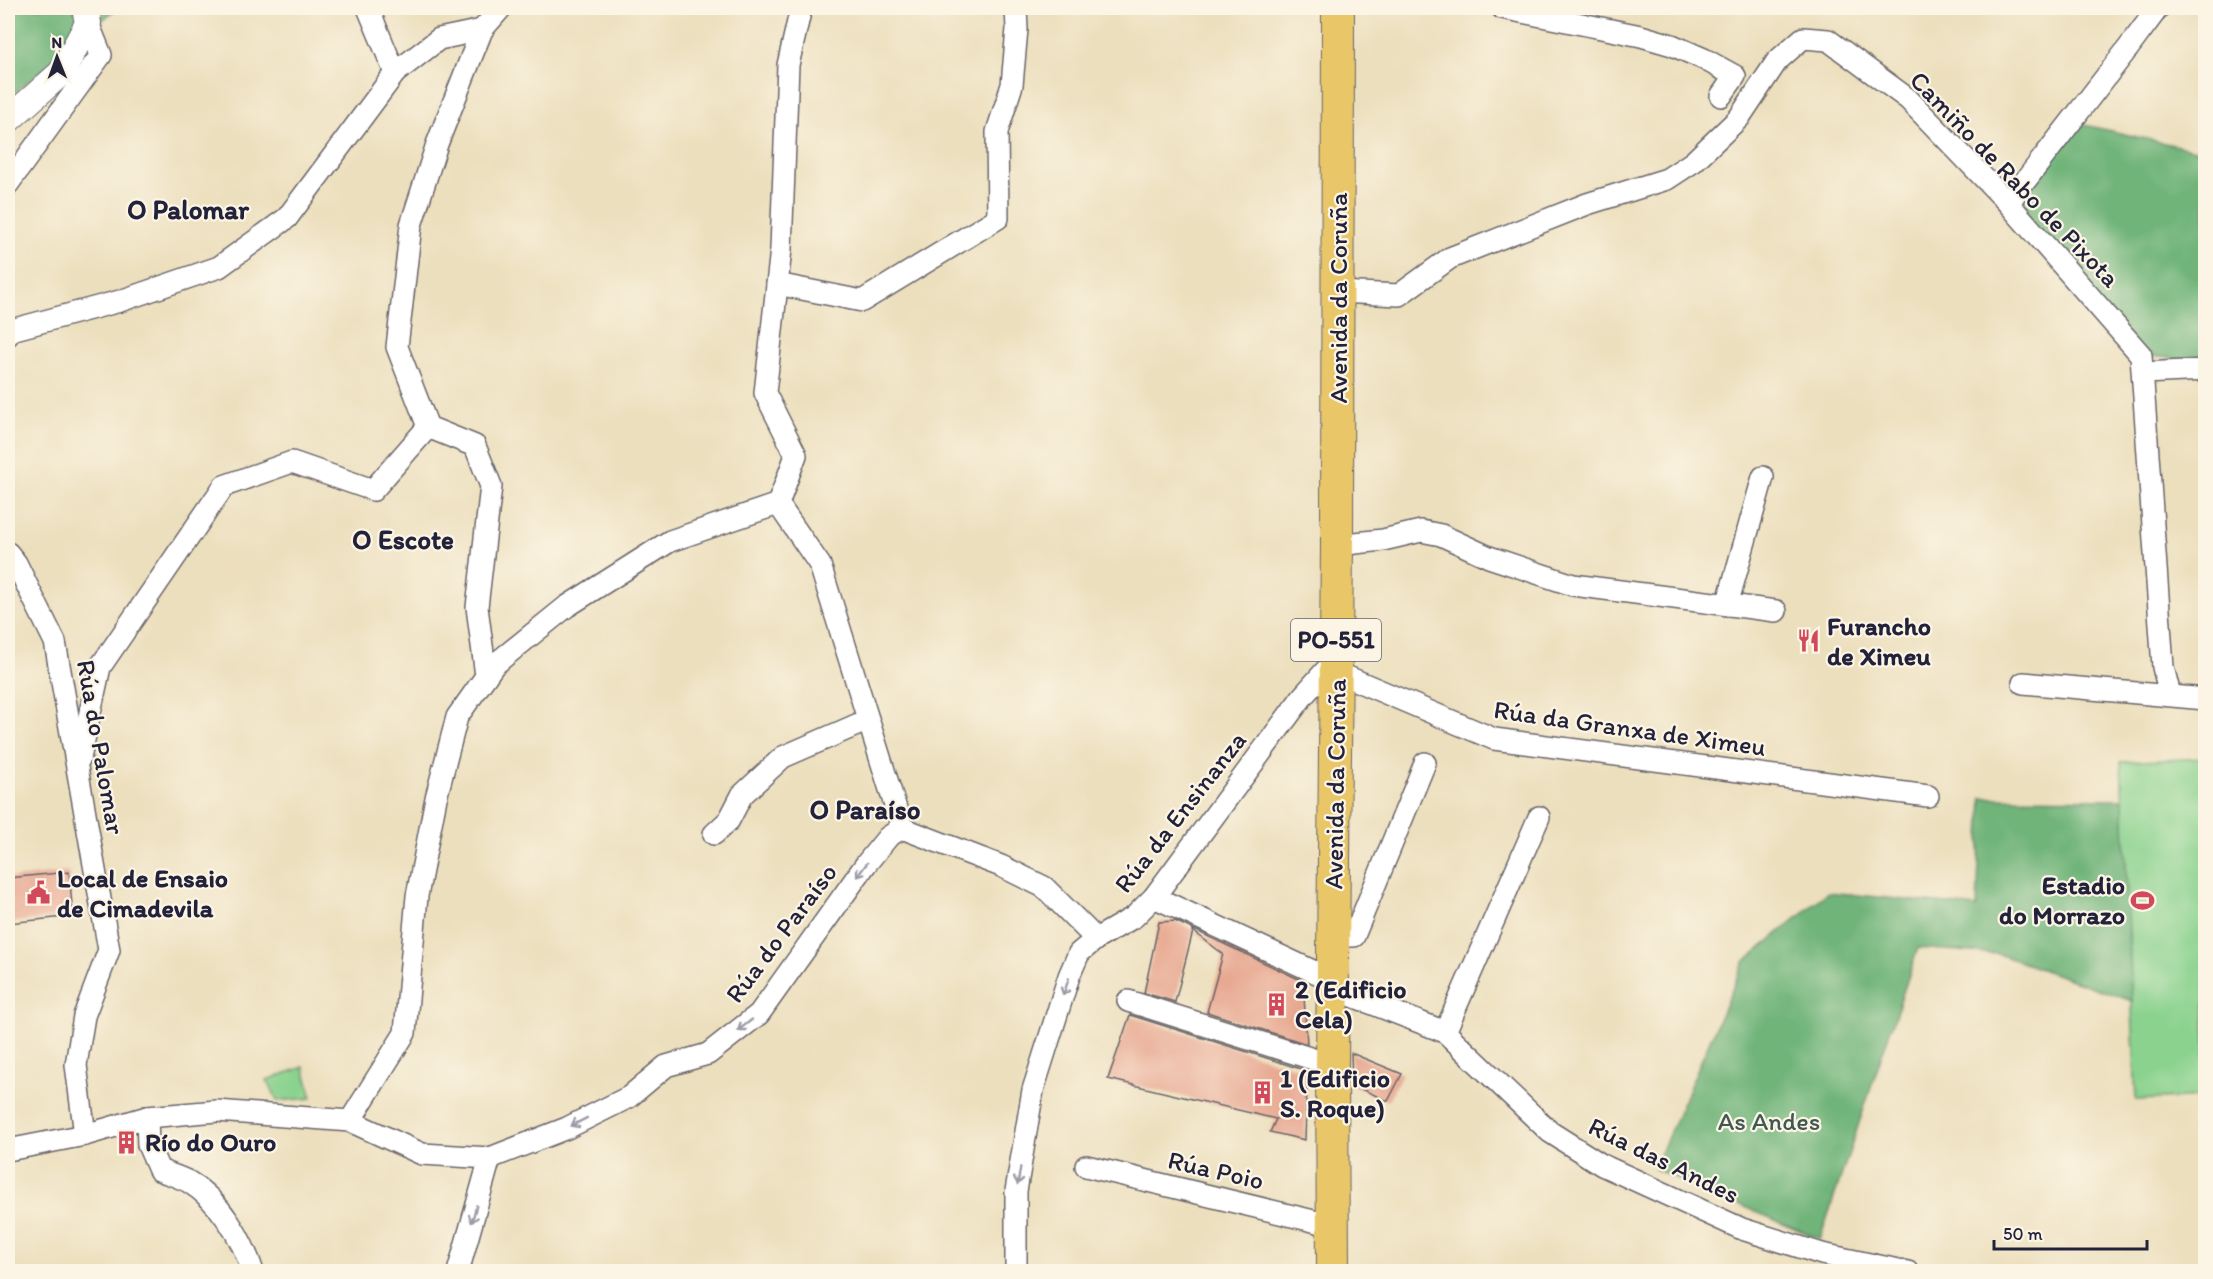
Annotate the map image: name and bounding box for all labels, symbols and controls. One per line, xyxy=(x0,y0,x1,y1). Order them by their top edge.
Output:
north arrow xyxy=(27,27,87,87)
text: N xyxy=(51,33,62,52)
street label: Camiño de Rabo de Pixota xyxy=(1903,64,2127,294)
street label: Avenida da Coruña xyxy=(1322,192,1354,403)
district label: O Palomar xyxy=(127,193,250,226)
district label: O Escote xyxy=(352,523,454,556)
place label: Furancho de Ximeu xyxy=(1827,610,1931,672)
road number: PO-551 xyxy=(1291,619,1381,661)
restaurant icon: Furancho de Ximeu xyxy=(1796,628,1822,654)
street label: Rúa do Palomar xyxy=(70,657,132,838)
street label: Avenida da Coruña xyxy=(1317,678,1353,890)
street label: Rúa da Granxa de Ximeu xyxy=(1492,693,1768,763)
street label: Rúa da Ensinanza xyxy=(1107,725,1253,899)
district label: O Paraíso xyxy=(810,793,921,826)
street label: Rúa do Paraíso xyxy=(718,857,844,1009)
one-way arrow xyxy=(856,861,869,877)
place label: Local de Ensaio de Cimadevila xyxy=(57,862,228,924)
place label: Estadio do Morrazo xyxy=(1999,869,2125,931)
public building icon: Local de Ensaio de Cimadevila xyxy=(26,880,52,906)
sports icon: Estadio do Morrazo xyxy=(2130,887,2156,913)
place label: 2 (Edificio Cela) xyxy=(1295,973,1407,1035)
one-way arrow xyxy=(1060,977,1071,996)
building icon: 2 (Edificio Cela) xyxy=(1264,991,1290,1017)
one-way arrow xyxy=(738,1018,754,1031)
place label: 1 (Edificio S. Roque) xyxy=(1280,1062,1390,1124)
building icon: 1 (Edificio S. Roque) xyxy=(1249,1080,1275,1106)
park label: As Andes xyxy=(1718,1105,1820,1137)
street label: Rúa das Andes xyxy=(1583,1110,1745,1210)
one-way arrow xyxy=(570,1116,588,1128)
place label: Río do Ouro xyxy=(145,1126,276,1158)
building icon: Río do Ouro xyxy=(114,1129,140,1155)
street label: Rúa Poio xyxy=(1165,1143,1267,1197)
one-way arrow xyxy=(1013,1166,1024,1185)
one-way arrow xyxy=(468,1204,479,1223)
scale bar xyxy=(1994,1213,2147,1251)
text: 50 m xyxy=(2003,1223,2043,1245)

